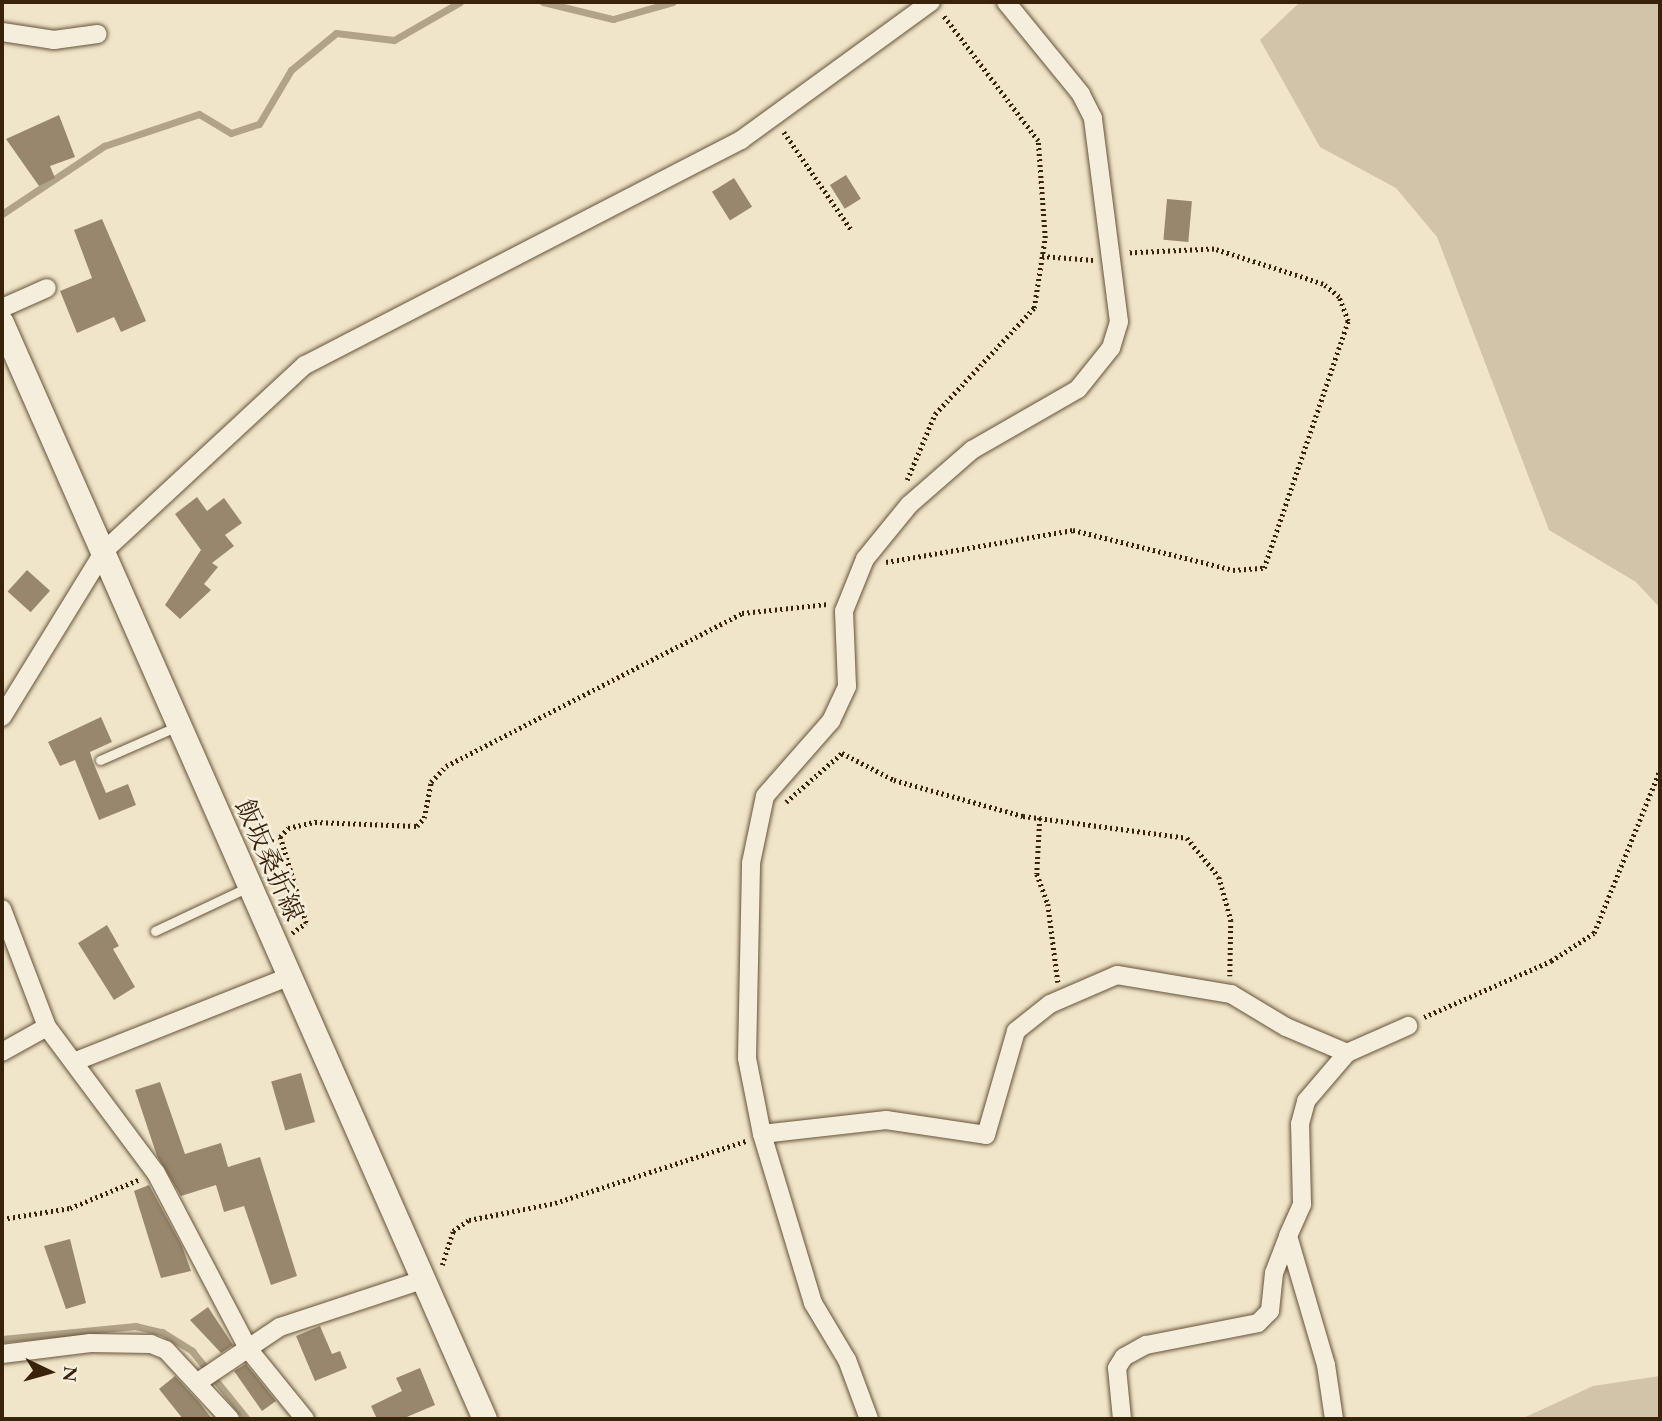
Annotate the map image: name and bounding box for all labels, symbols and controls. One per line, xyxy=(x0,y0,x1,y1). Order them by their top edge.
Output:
street label: 飯坂桑折線 xyxy=(228,794,310,926)
north arrow xyxy=(14,1337,84,1407)
text: N xyxy=(57,1365,84,1383)

